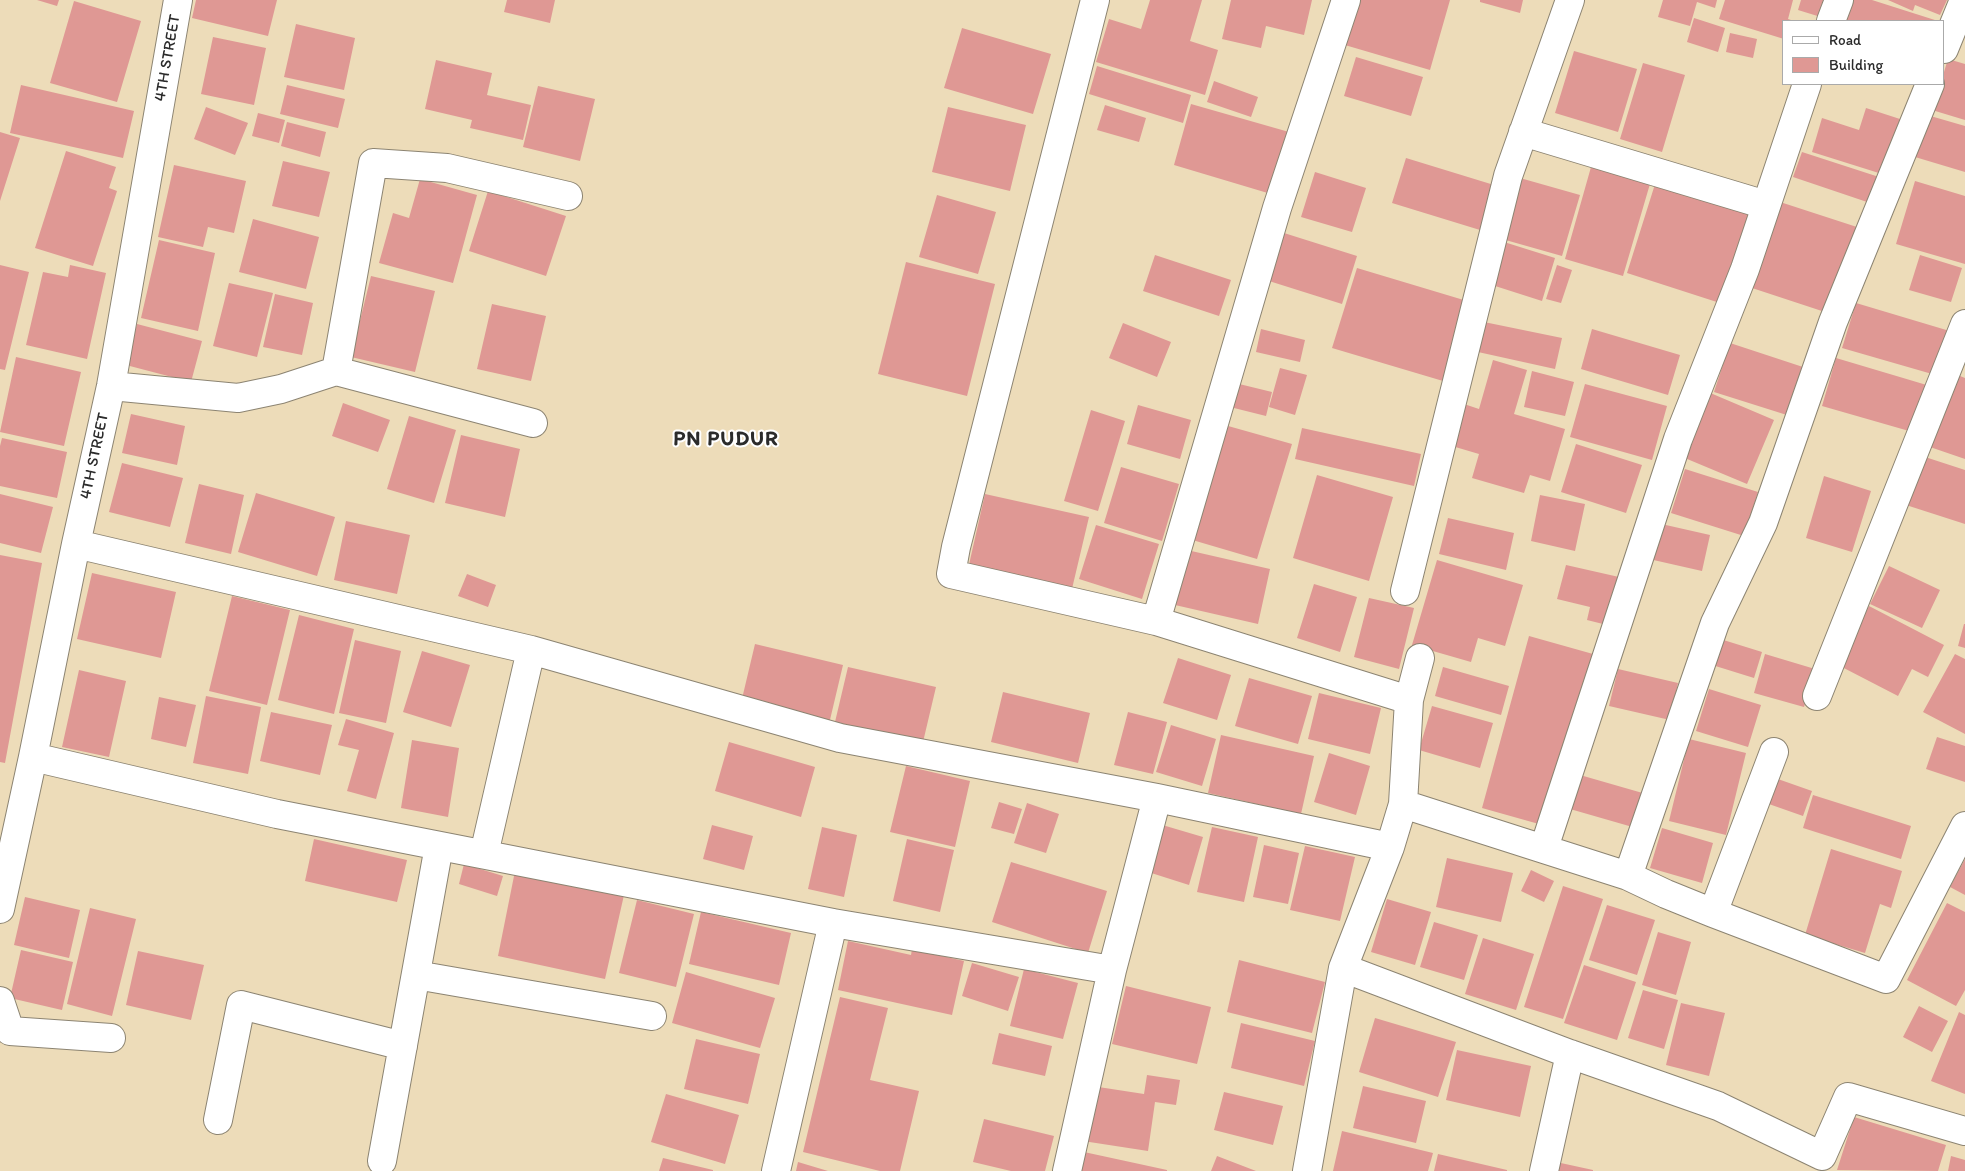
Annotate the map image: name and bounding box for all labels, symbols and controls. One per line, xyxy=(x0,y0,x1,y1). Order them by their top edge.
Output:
street label: 4TH STREET xyxy=(151,13,185,103)
legend xyxy=(1782,20,1945,85)
text: Road xyxy=(1829,31,1861,49)
text: Building xyxy=(1829,56,1883,74)
street label: 4TH STREET xyxy=(76,411,114,501)
district label: PN PUDUR xyxy=(673,427,779,453)

